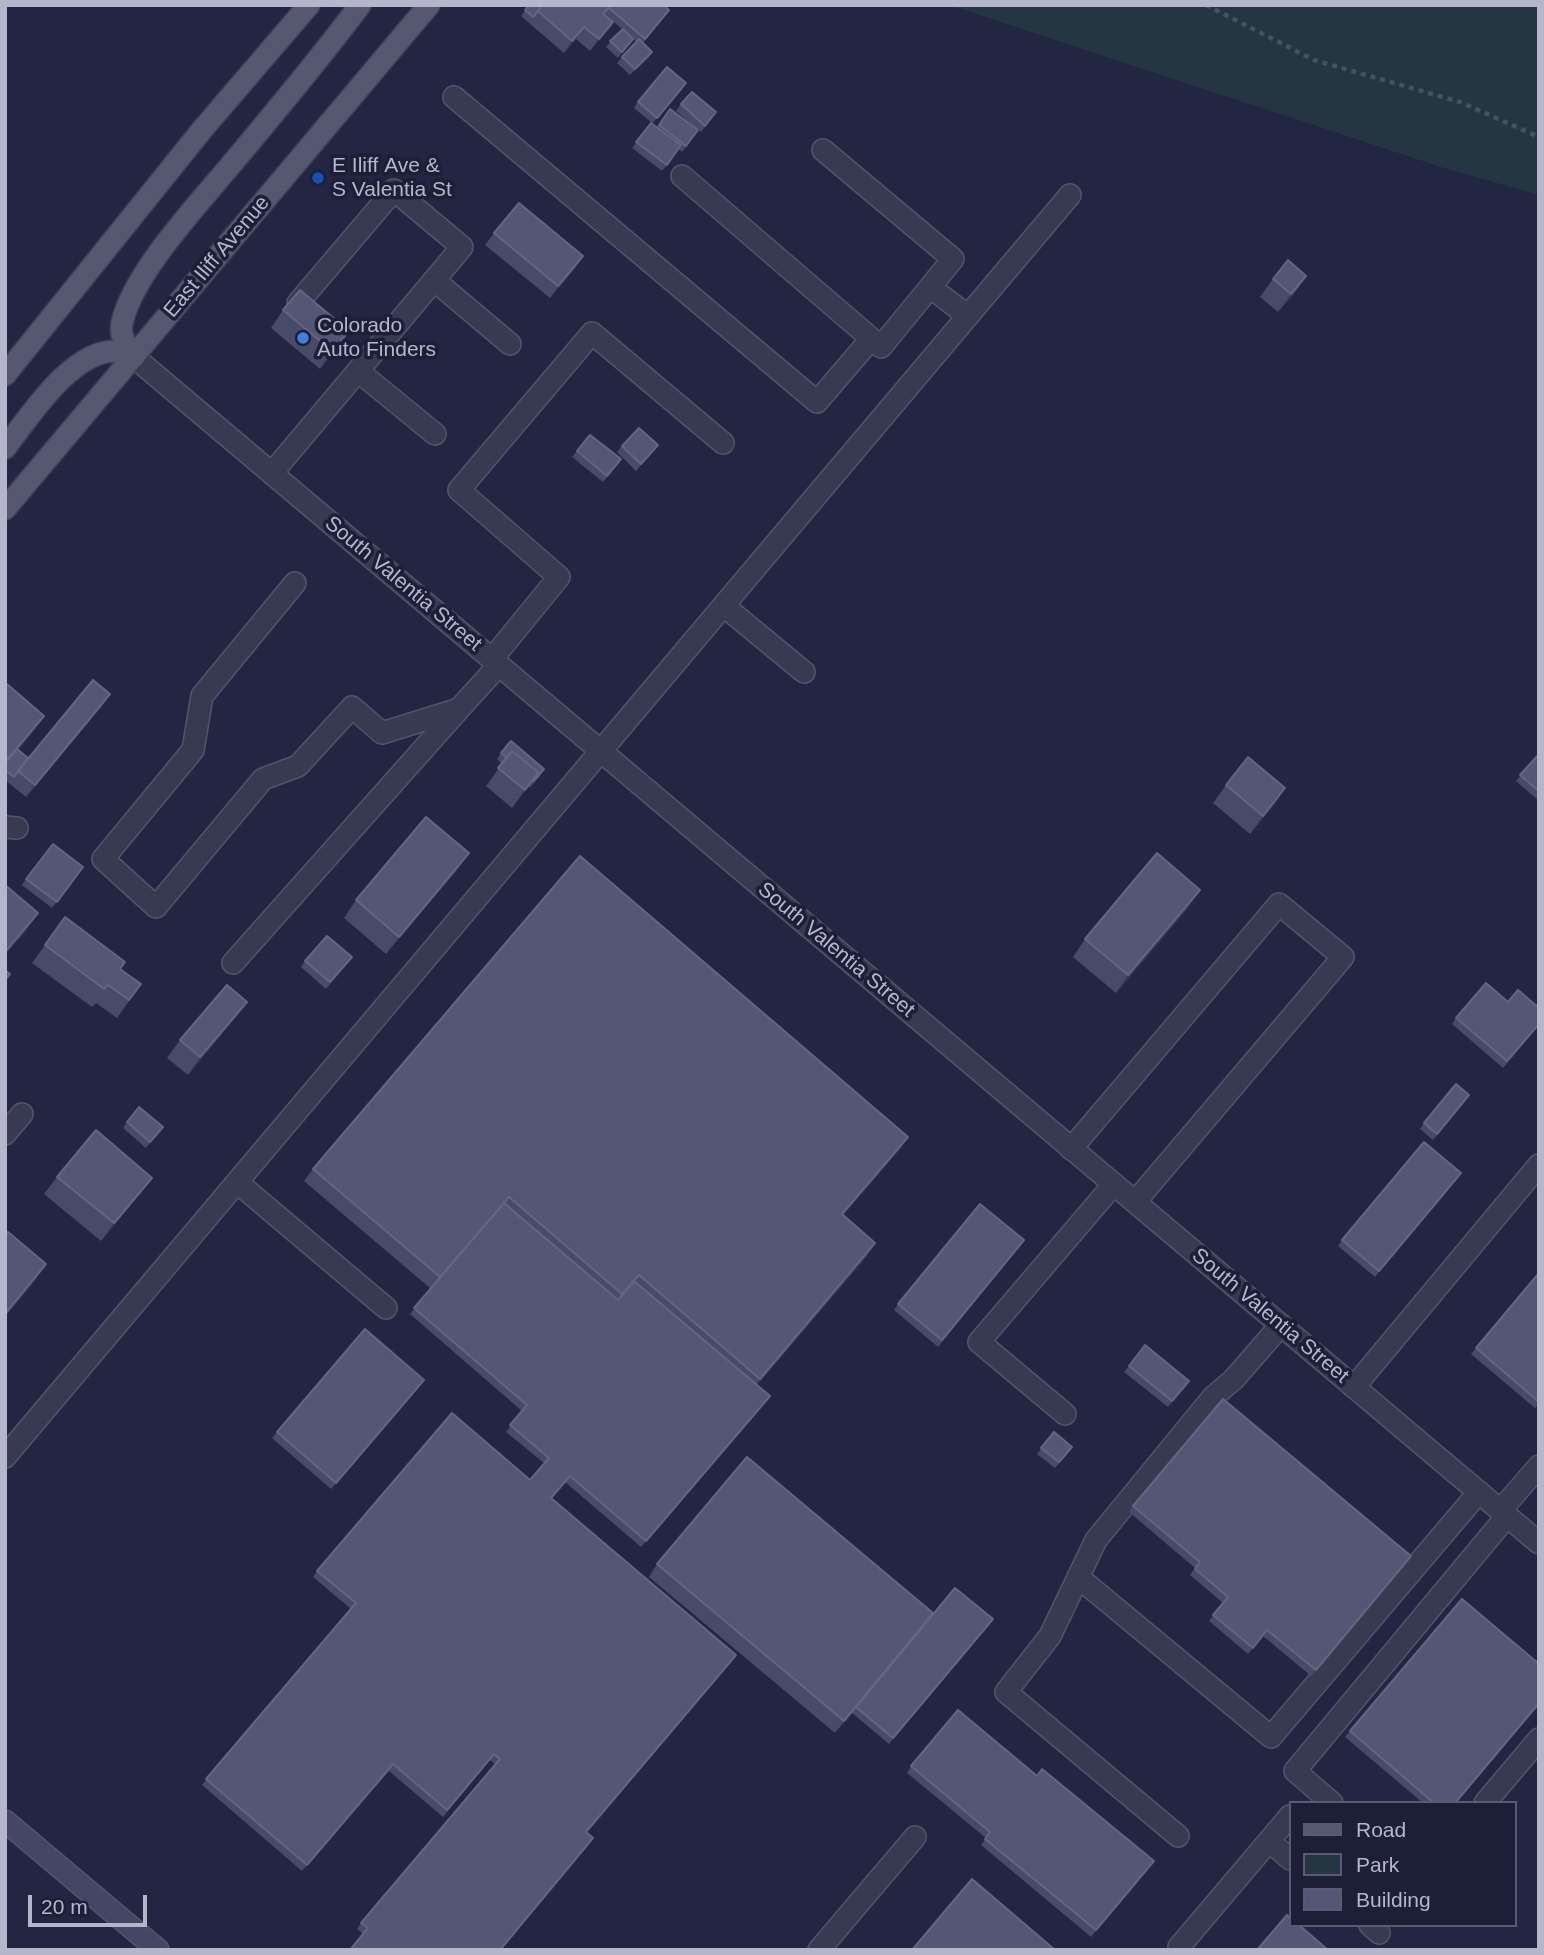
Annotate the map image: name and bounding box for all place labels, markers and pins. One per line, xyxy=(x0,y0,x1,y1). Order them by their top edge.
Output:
place label: E Iliff Ave & S Valentia St xyxy=(332,153,452,203)
marker: E Iliff Ave & S Valentia St xyxy=(310,170,326,186)
place label: Colorado Auto Finders xyxy=(317,313,436,363)
marker: Colorado Auto Finders xyxy=(295,330,311,346)

